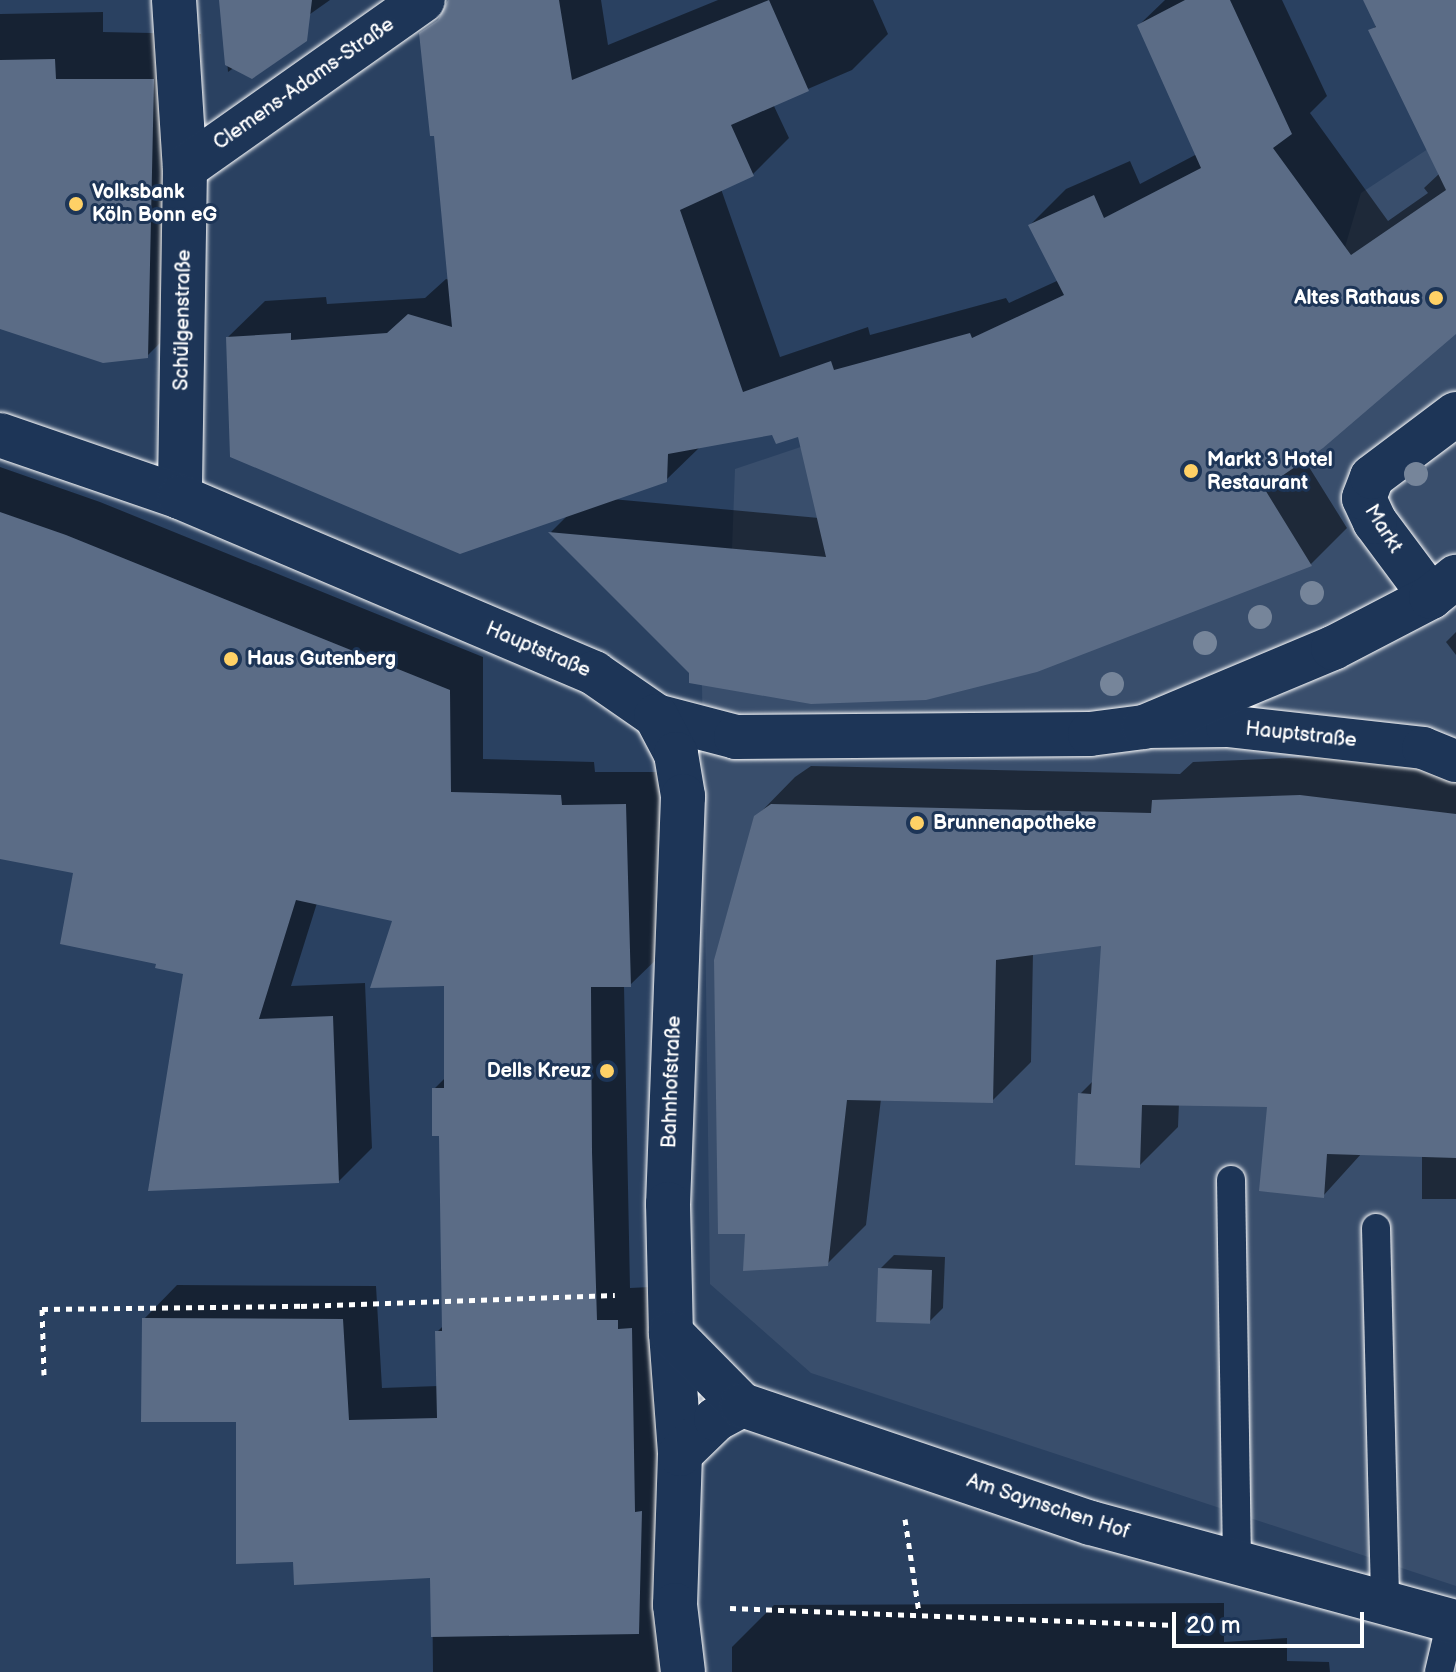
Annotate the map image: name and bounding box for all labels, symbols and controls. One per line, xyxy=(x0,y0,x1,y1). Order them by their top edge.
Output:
street label: Clemens-Adams-Straße xyxy=(209,13,399,155)
place label: Volksbank Köln Bonn eG xyxy=(92,180,217,227)
marker: Volksbank Köln Bonn eG xyxy=(67,195,85,213)
street label: Schülgenstraße xyxy=(170,249,196,391)
place label: Altes Rathaus xyxy=(1294,286,1420,310)
marker: Altes Rathaus xyxy=(1427,289,1445,307)
place label: Markt 3 Hotel Restaurant xyxy=(1207,448,1333,495)
marker: Markt 3 Hotel Restaurant xyxy=(1182,462,1200,480)
street label: Markt xyxy=(1359,500,1407,558)
street label: Hauptstraße xyxy=(482,617,594,683)
place label: Haus Gutenberg xyxy=(247,647,396,671)
marker: Haus Gutenberg xyxy=(222,650,240,668)
street label: Hauptstraße xyxy=(1244,717,1358,753)
place label: Brunnenapotheke xyxy=(933,811,1096,835)
marker: Brunnenapotheke xyxy=(908,814,926,832)
street label: Bahnhofstraße xyxy=(658,1015,686,1149)
place label: Dells Kreuz xyxy=(487,1059,591,1083)
marker: Dells Kreuz xyxy=(598,1062,616,1080)
street label: Am Saynschen Hof xyxy=(963,1469,1133,1545)
scale bar xyxy=(1176,1596,1368,1646)
text: 20 m xyxy=(1186,1611,1241,1640)

